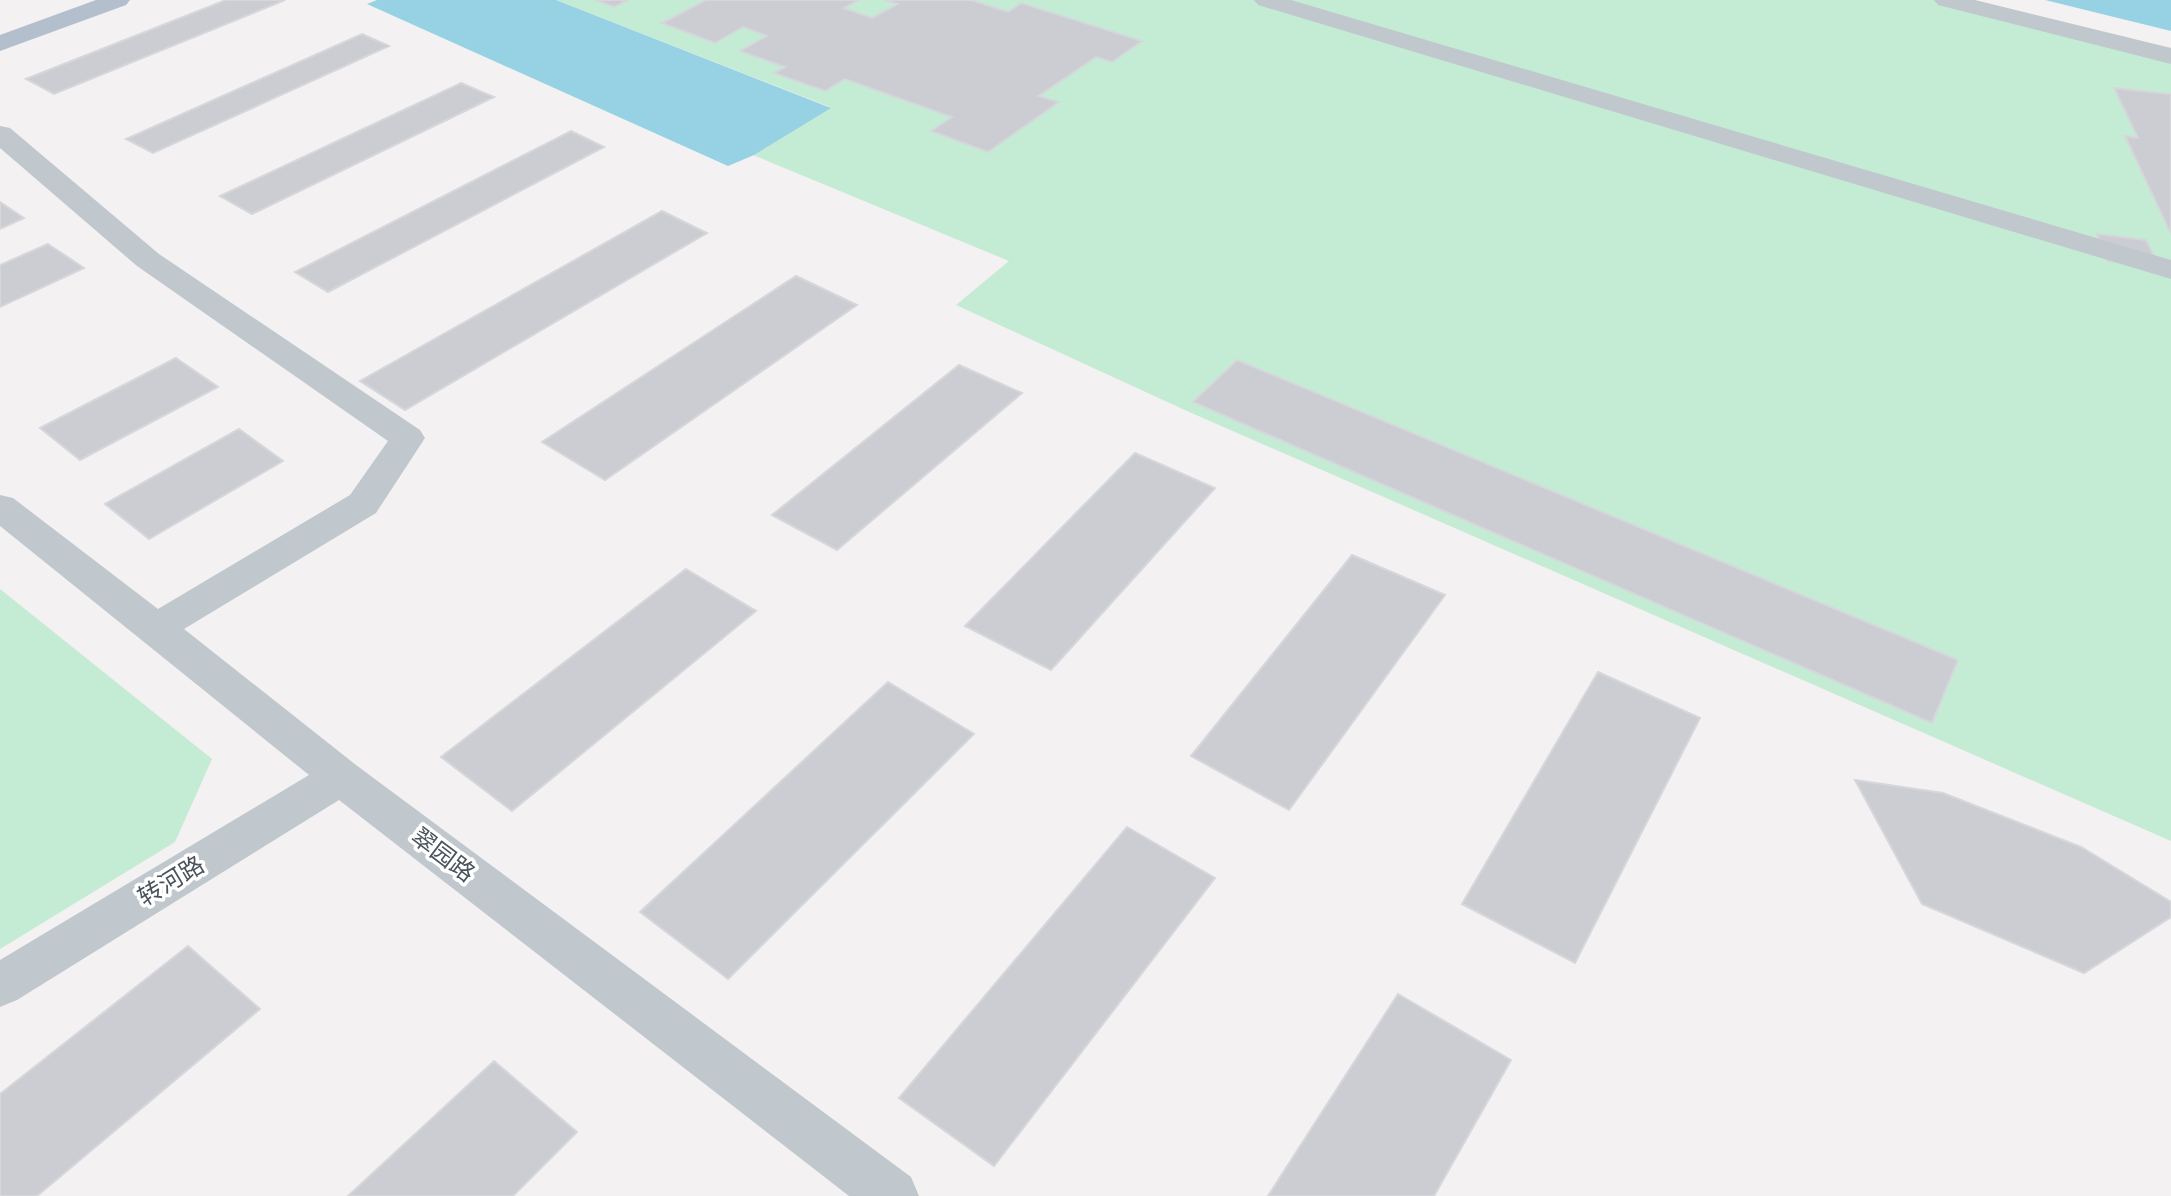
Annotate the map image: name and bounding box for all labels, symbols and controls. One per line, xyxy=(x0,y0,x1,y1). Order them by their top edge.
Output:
street label: 翠园路 xyxy=(406,822,480,887)
street label: 转河路 xyxy=(133,850,209,911)

